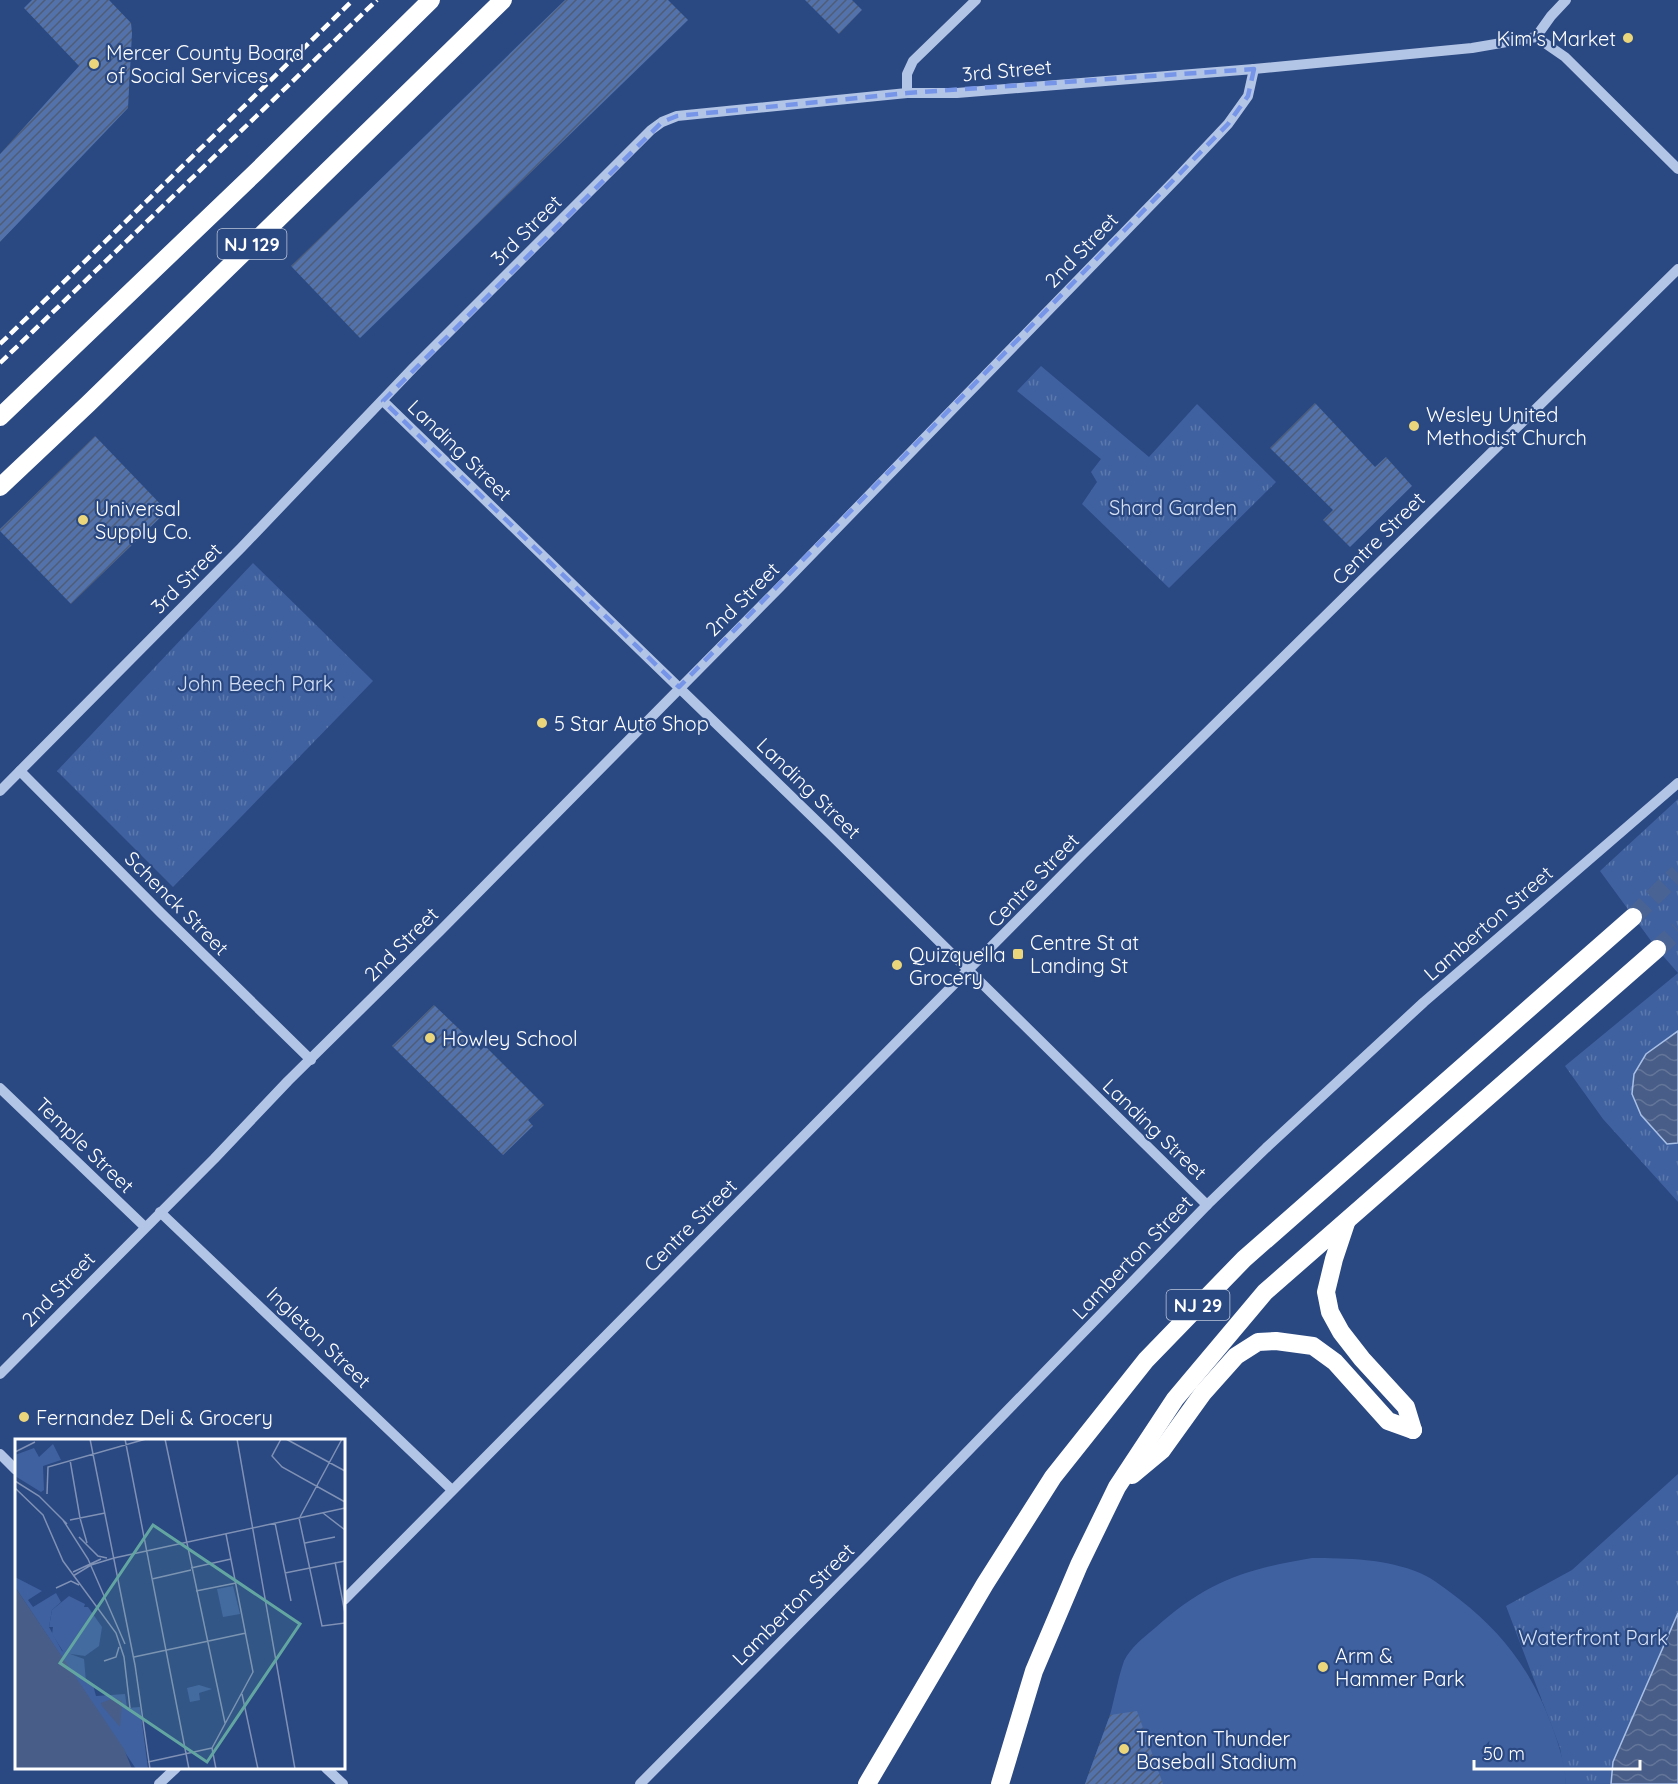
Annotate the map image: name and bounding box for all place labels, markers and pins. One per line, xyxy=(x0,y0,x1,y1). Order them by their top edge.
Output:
place label: Kim's Market xyxy=(1497,26,1616,51)
marker: Kim's Market xyxy=(1621,31,1635,45)
place label: Mercer County Board of Social Services xyxy=(106,40,304,88)
marker: Mercer County Board of Social Services xyxy=(87,57,101,71)
place label: Wesley United Methodist Church xyxy=(1426,402,1587,450)
marker: Wesley United Methodist Church xyxy=(1407,419,1421,433)
place label: Universal Supply Co. xyxy=(95,496,192,544)
marker: Universal Supply Co. xyxy=(76,513,90,527)
place label: 5 Star Auto Shop xyxy=(554,711,709,736)
marker: 5 Star Auto Shop xyxy=(535,716,549,730)
place label: Centre St at Landing St xyxy=(1030,930,1139,978)
place label: Quizquella Grocery xyxy=(909,942,1006,990)
marker: Centre St at Landing St xyxy=(1011,947,1025,961)
marker: Quizquella Grocery xyxy=(890,958,904,972)
place label: Howley School xyxy=(442,1026,578,1051)
marker: Howley School xyxy=(423,1031,437,1045)
place label: Fernandez Deli & Grocery xyxy=(36,1405,273,1430)
marker: Fernandez Deli & Grocery xyxy=(17,1410,31,1424)
place label: Arm & Hammer Park xyxy=(1335,1643,1465,1691)
marker: Arm & Hammer Park xyxy=(1316,1660,1330,1674)
place label: Trenton Thunder Baseball Stadium xyxy=(1136,1726,1297,1774)
marker: Trenton Thunder Baseball Stadium xyxy=(1117,1742,1131,1756)

